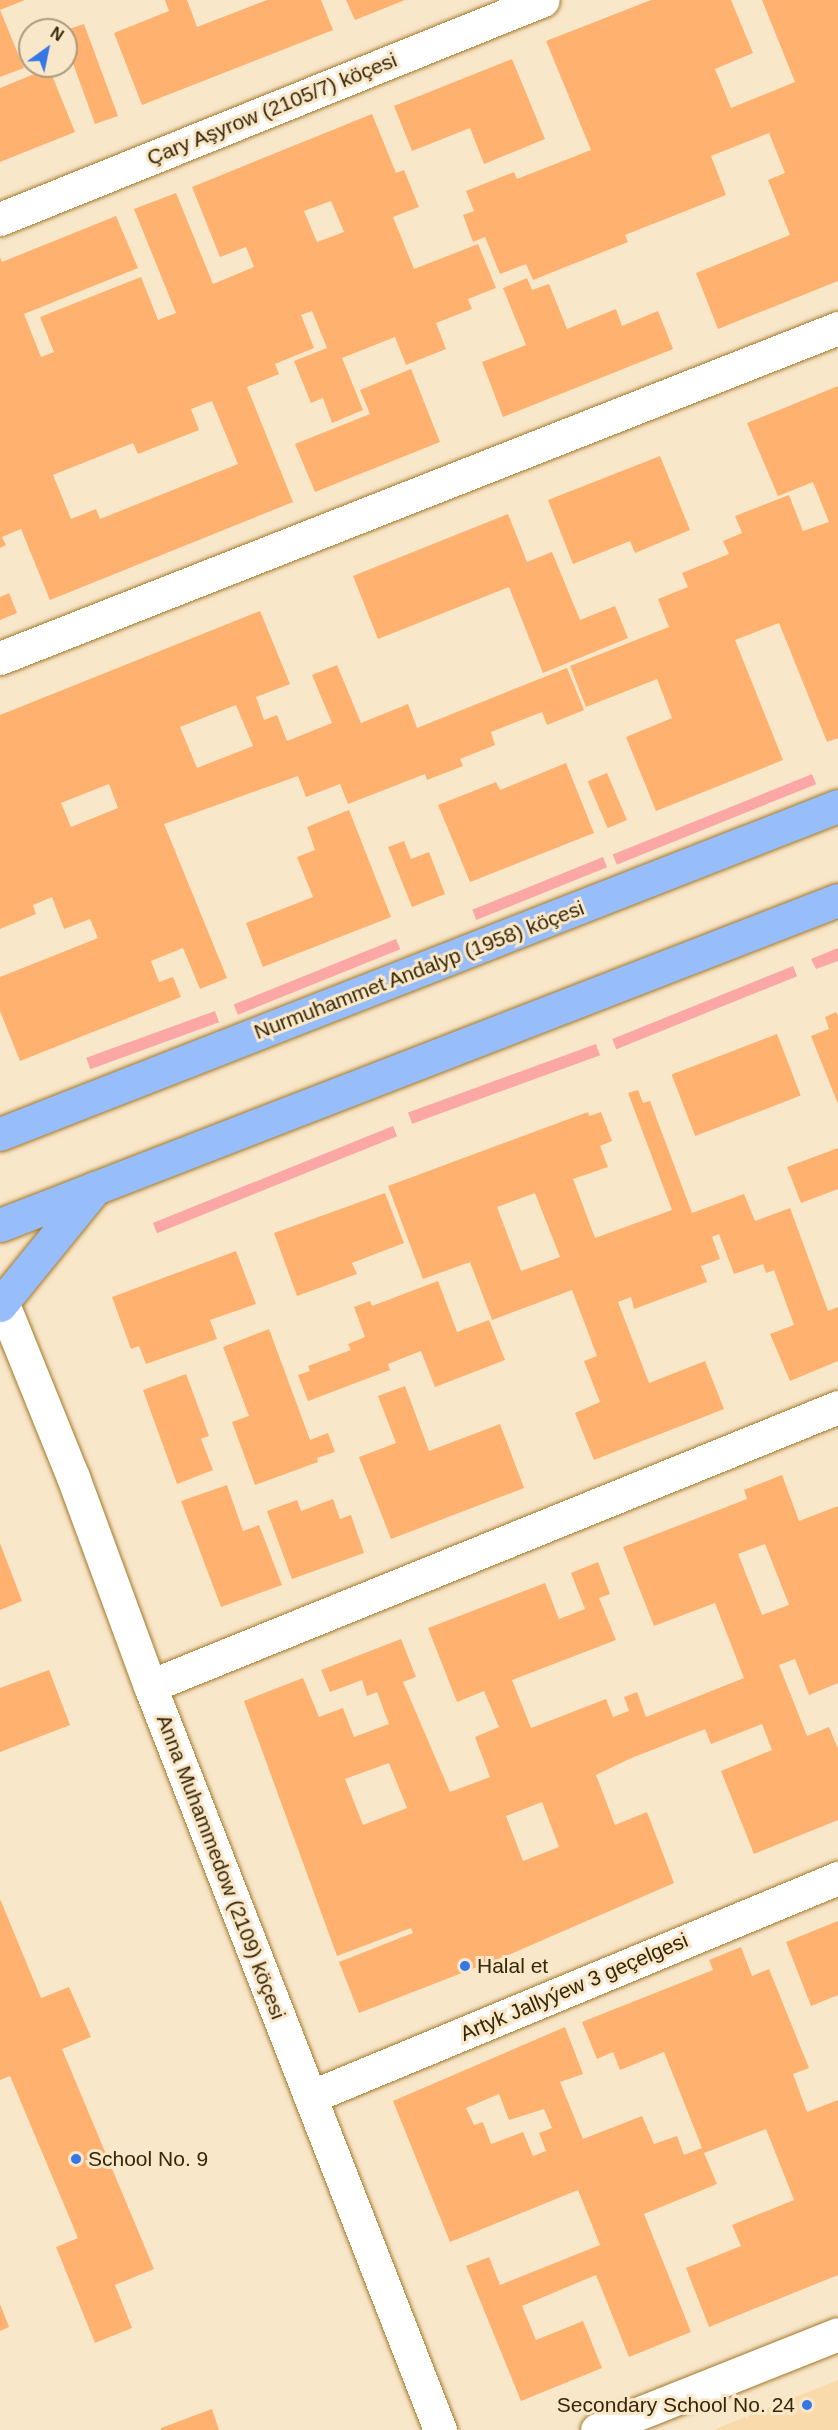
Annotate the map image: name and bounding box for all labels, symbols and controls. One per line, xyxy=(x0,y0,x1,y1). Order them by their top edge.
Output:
north arrow xyxy=(18,18,78,78)
text: N xyxy=(48,24,66,44)
street label: Çary Aşyrow (2105/7) köçesi xyxy=(143,47,401,171)
street label: Nurmuhammet Andalyp (1958) köçesi xyxy=(250,895,588,1045)
street label: Anna Muhammedow (2109) köçesi xyxy=(151,1711,291,2023)
street label: Artyk Jallyýew 3 geçelgesi xyxy=(456,1928,692,2046)
place label: Halal et xyxy=(477,1953,548,1979)
marker: Halal et xyxy=(458,1959,472,1973)
place label: School No. 9 xyxy=(88,2146,208,2172)
marker: School No. 9 xyxy=(69,2152,83,2166)
place label: Secondary School No. 24 xyxy=(557,2392,795,2418)
marker: Secondary School No. 24 xyxy=(800,2398,814,2412)

